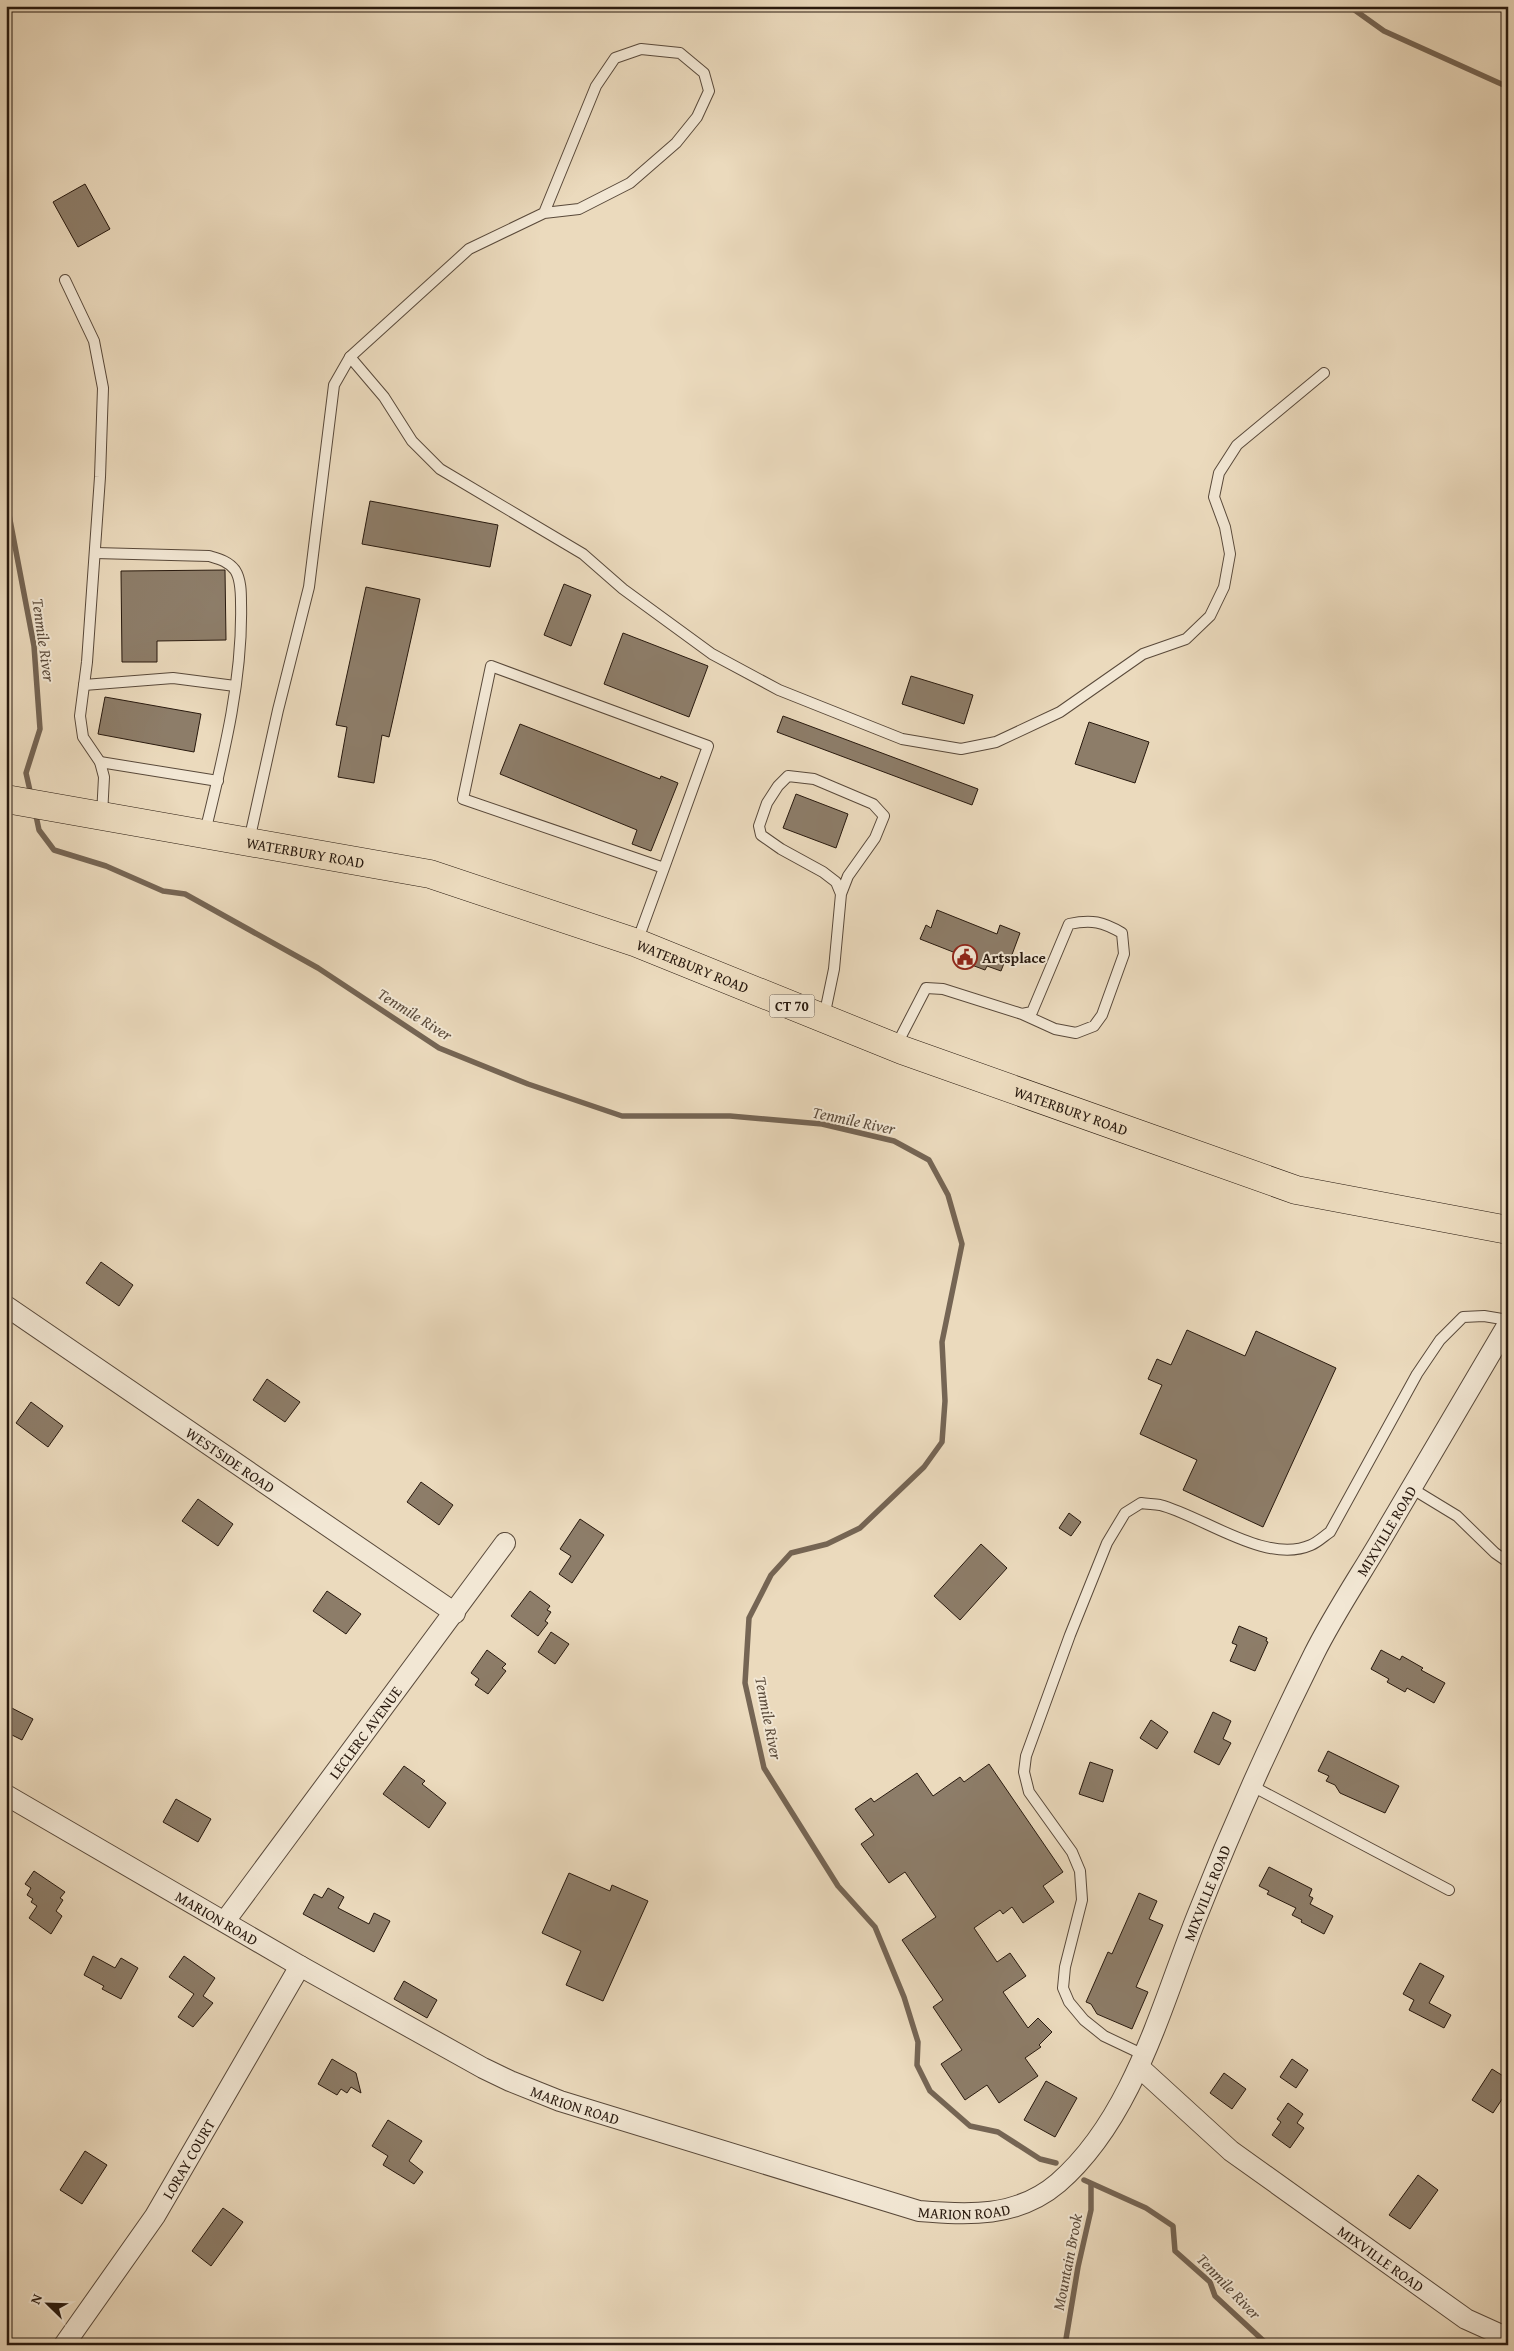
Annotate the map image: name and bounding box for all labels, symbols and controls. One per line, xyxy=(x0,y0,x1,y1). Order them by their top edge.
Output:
water label: Tenmile River xyxy=(26,597,62,684)
street label: WATERBURY ROAD xyxy=(245,831,366,873)
street label: WATERBURY ROAD xyxy=(633,933,752,998)
public building icon: Artsplace xyxy=(952,944,978,970)
place label: Artsplace xyxy=(982,947,1046,968)
water label: Tenmile River xyxy=(373,982,458,1047)
road number: CT 70 xyxy=(770,994,814,1018)
street label: WATERBURY ROAD xyxy=(1011,1080,1131,1140)
water label: Tenmile River xyxy=(810,1100,899,1141)
street label: WESTSIDE ROAD xyxy=(182,1422,279,1497)
street label: MIXVILLE ROAD xyxy=(1351,1482,1421,1580)
water label: Tenmile River xyxy=(749,1674,789,1763)
street label: LECLERC AVENUE xyxy=(323,1681,407,1783)
street label: MIXVILLE ROAD xyxy=(1178,1842,1235,1944)
street label: MARION ROAD xyxy=(172,1885,262,1950)
street label: MARION ROAD xyxy=(528,2080,622,2129)
street label: LORAY COURT xyxy=(157,2114,220,2203)
street label: MARION ROAD xyxy=(917,2198,1012,2224)
water label: Mountain Brook xyxy=(1046,2211,1088,2312)
street label: MIXVILLE ROAD xyxy=(1334,2220,1429,2296)
water label: Tenmile River xyxy=(1191,2247,1268,2325)
north arrow xyxy=(22,2278,72,2328)
text: N xyxy=(25,2290,47,2307)

